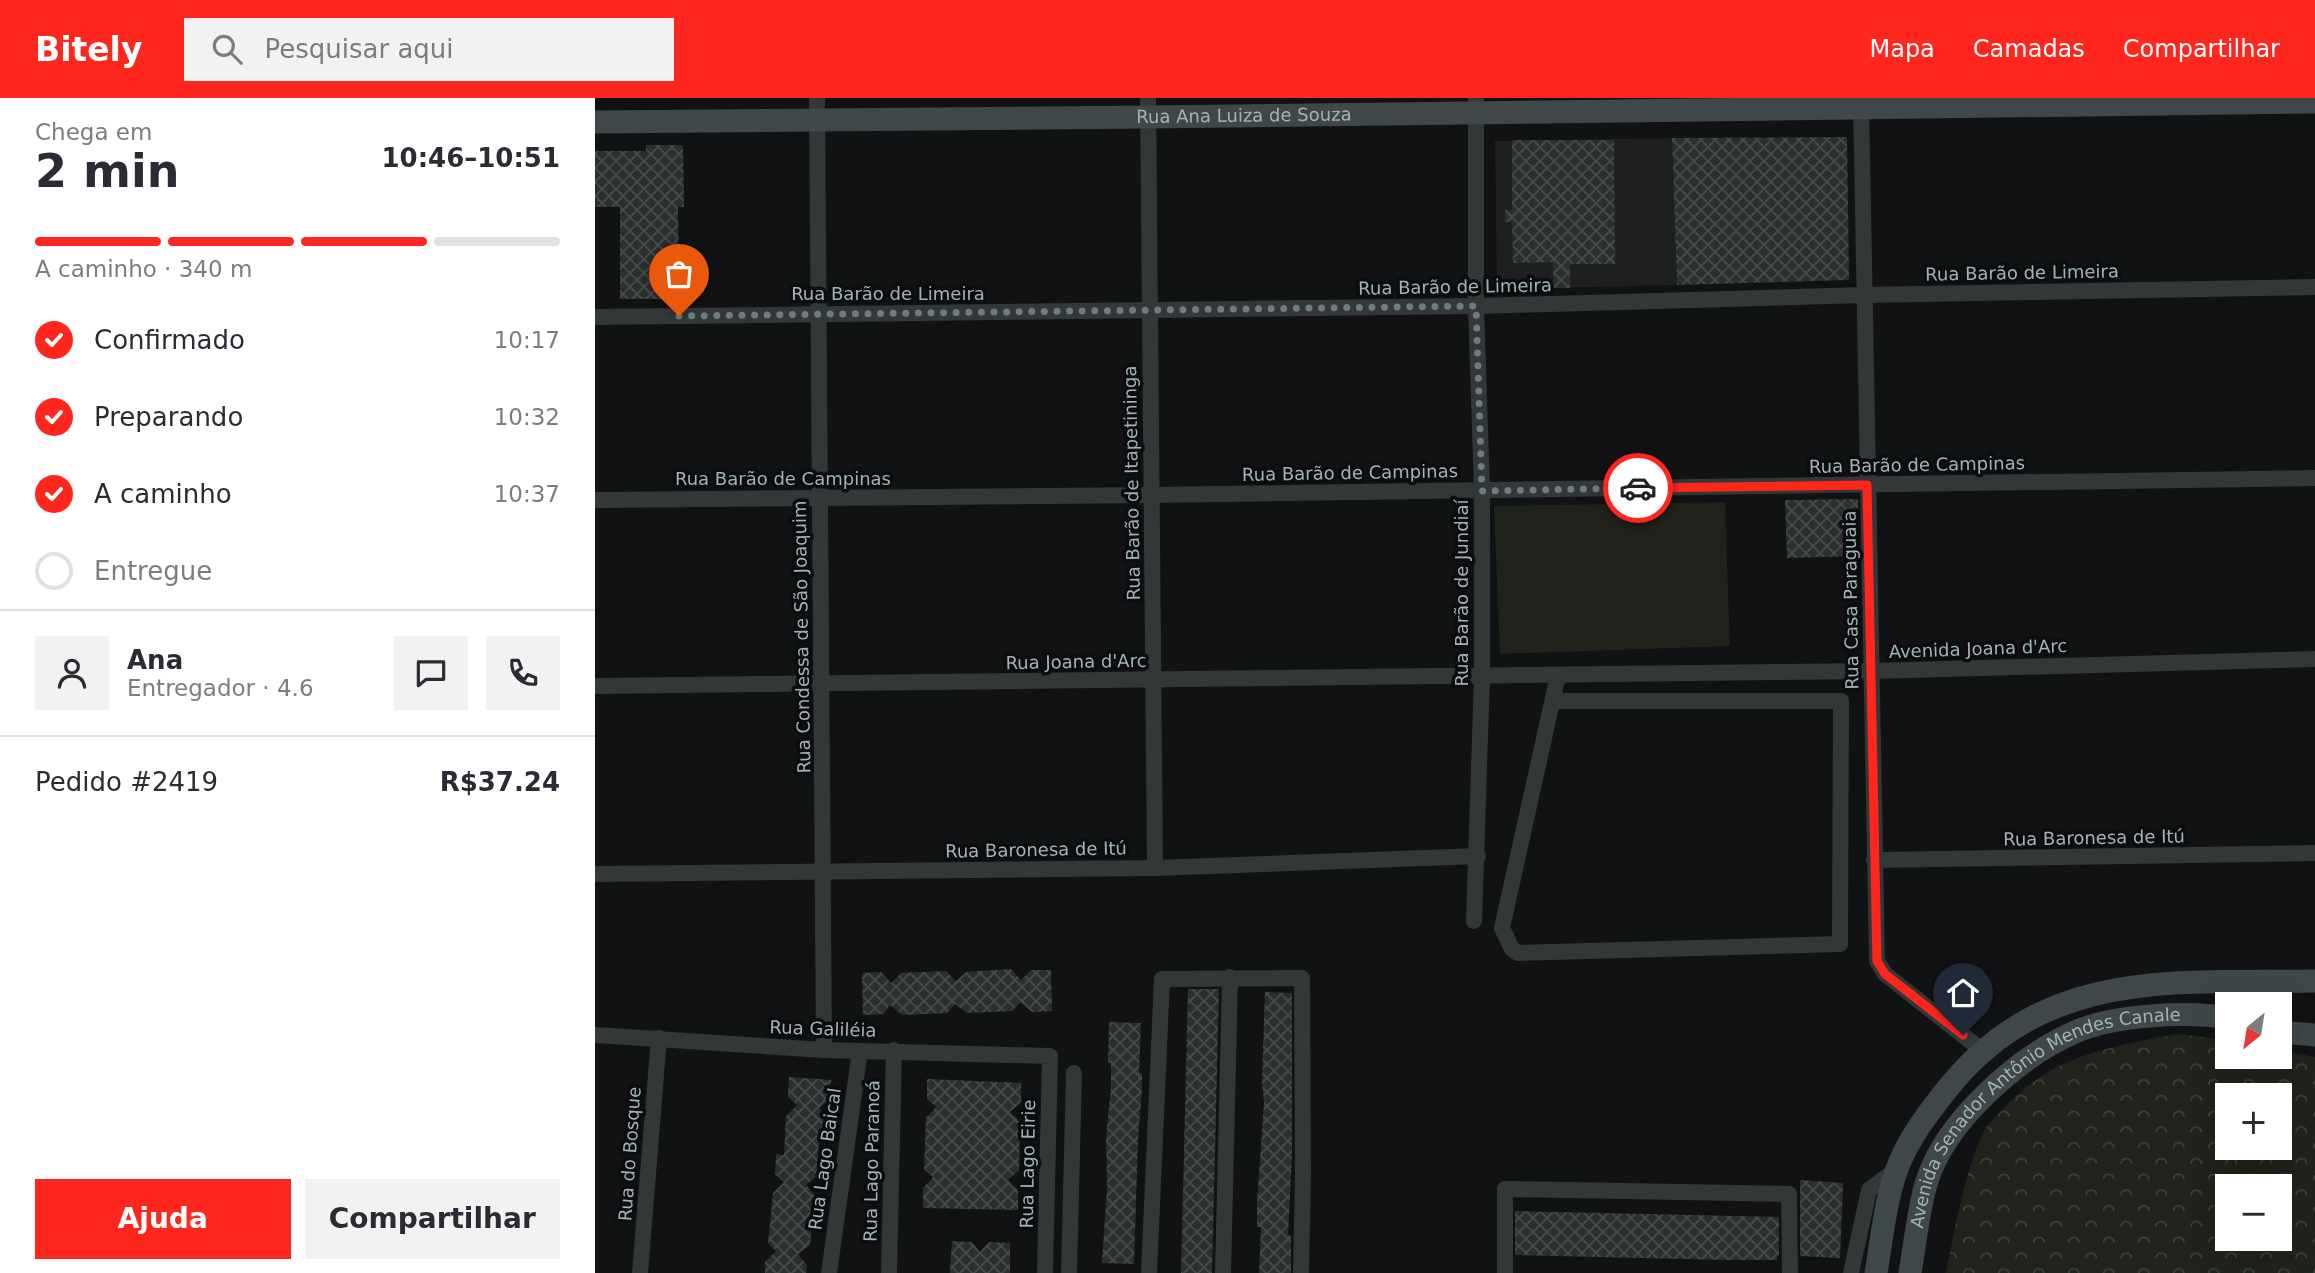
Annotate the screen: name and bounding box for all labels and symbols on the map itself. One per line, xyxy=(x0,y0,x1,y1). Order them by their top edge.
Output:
street label: Rua Ana Luiza de Souza xyxy=(1136,103,1352,127)
pin xyxy=(649,244,709,316)
street label: Rua Barão de Limeira xyxy=(1925,260,2119,285)
street label: Rua Barão de Limeira xyxy=(1358,274,1552,299)
street label: Rua Barão de Limeira xyxy=(791,283,985,304)
street label: Rua Barão de Itapetininga xyxy=(1119,365,1144,601)
street label: Rua Barão de Campinas xyxy=(1809,452,2025,477)
courier xyxy=(1603,453,1673,523)
street label: Rua Barão de Campinas xyxy=(1242,460,1458,485)
street label: Rua Barão de Campinas xyxy=(675,468,891,489)
street label: Rua Barão de Jundiaí xyxy=(1451,498,1472,687)
street label: Rua Condessa de São Joaquim xyxy=(789,500,814,774)
street label: Rua Casa Paraguaia xyxy=(1838,510,1863,690)
street label: Avenida Joana d'Arc xyxy=(1888,635,2068,662)
street label: Rua Joana d'Arc xyxy=(1005,650,1147,673)
street label: Rua Baronesa de Itú xyxy=(2003,825,2185,850)
street label: Rua Baronesa de Itú xyxy=(945,837,1127,862)
pin xyxy=(1933,963,1993,1035)
north arrow xyxy=(2215,992,2293,1069)
street label: Avenida Senador Antônio Mendes Canale xyxy=(1906,1004,2181,1230)
street label: Rua Galiléia xyxy=(769,1016,877,1041)
street label: Rua Lago Paranoá xyxy=(860,1080,883,1242)
street label: Rua do Bosque xyxy=(614,1086,645,1222)
street label: Rua Lago Baical xyxy=(804,1086,845,1231)
street label: Rua Lago Eirie xyxy=(1016,1099,1039,1229)

